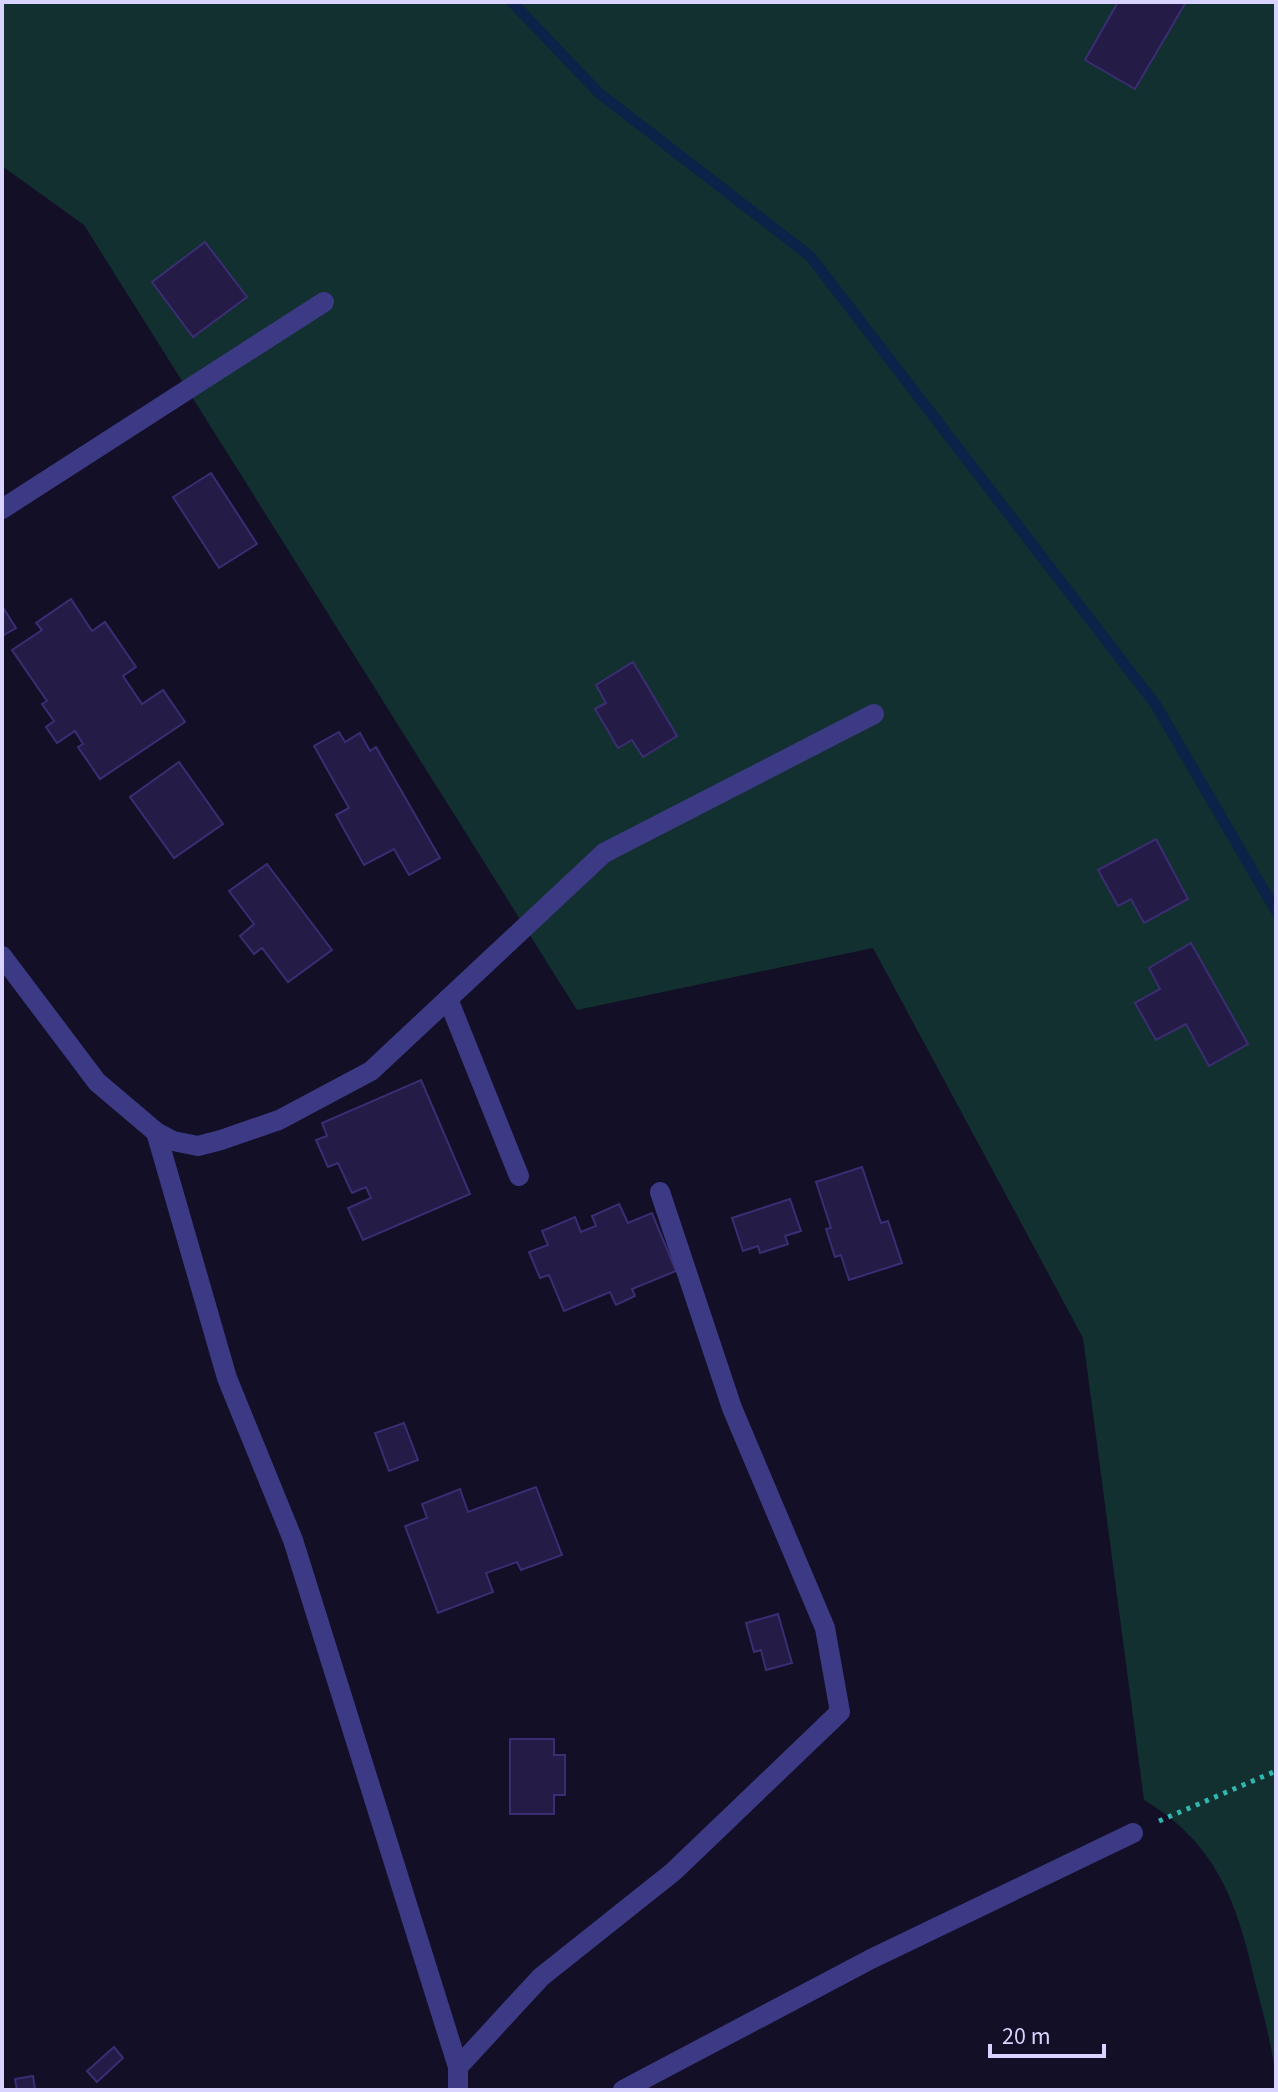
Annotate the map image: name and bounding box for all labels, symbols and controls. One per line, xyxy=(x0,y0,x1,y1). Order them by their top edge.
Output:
scale bar xyxy=(990,2008,1104,2058)
text: 20 m xyxy=(1002,2019,1051,2054)

